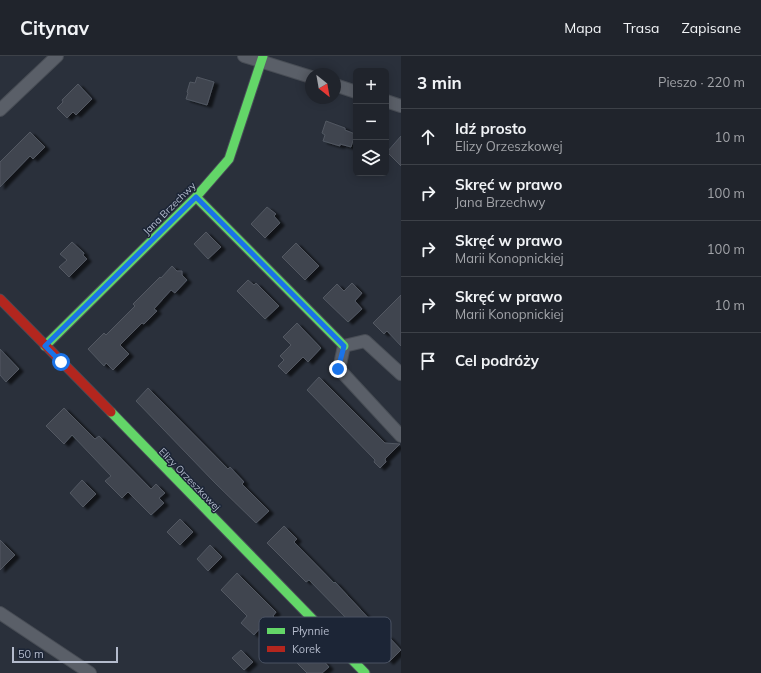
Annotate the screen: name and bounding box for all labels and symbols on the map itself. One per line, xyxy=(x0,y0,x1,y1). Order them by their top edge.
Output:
north arrow xyxy=(305,68,341,104)
street label: Jana Brzechwy xyxy=(140,179,199,238)
route start xyxy=(52,353,70,371)
route end xyxy=(329,360,347,378)
street label: Elizy Orzeszkowej xyxy=(156,445,223,514)
legend xyxy=(259,617,391,663)
text: Płynnie xyxy=(292,624,329,638)
text: Korek xyxy=(292,642,321,656)
scale bar xyxy=(12,645,118,664)

